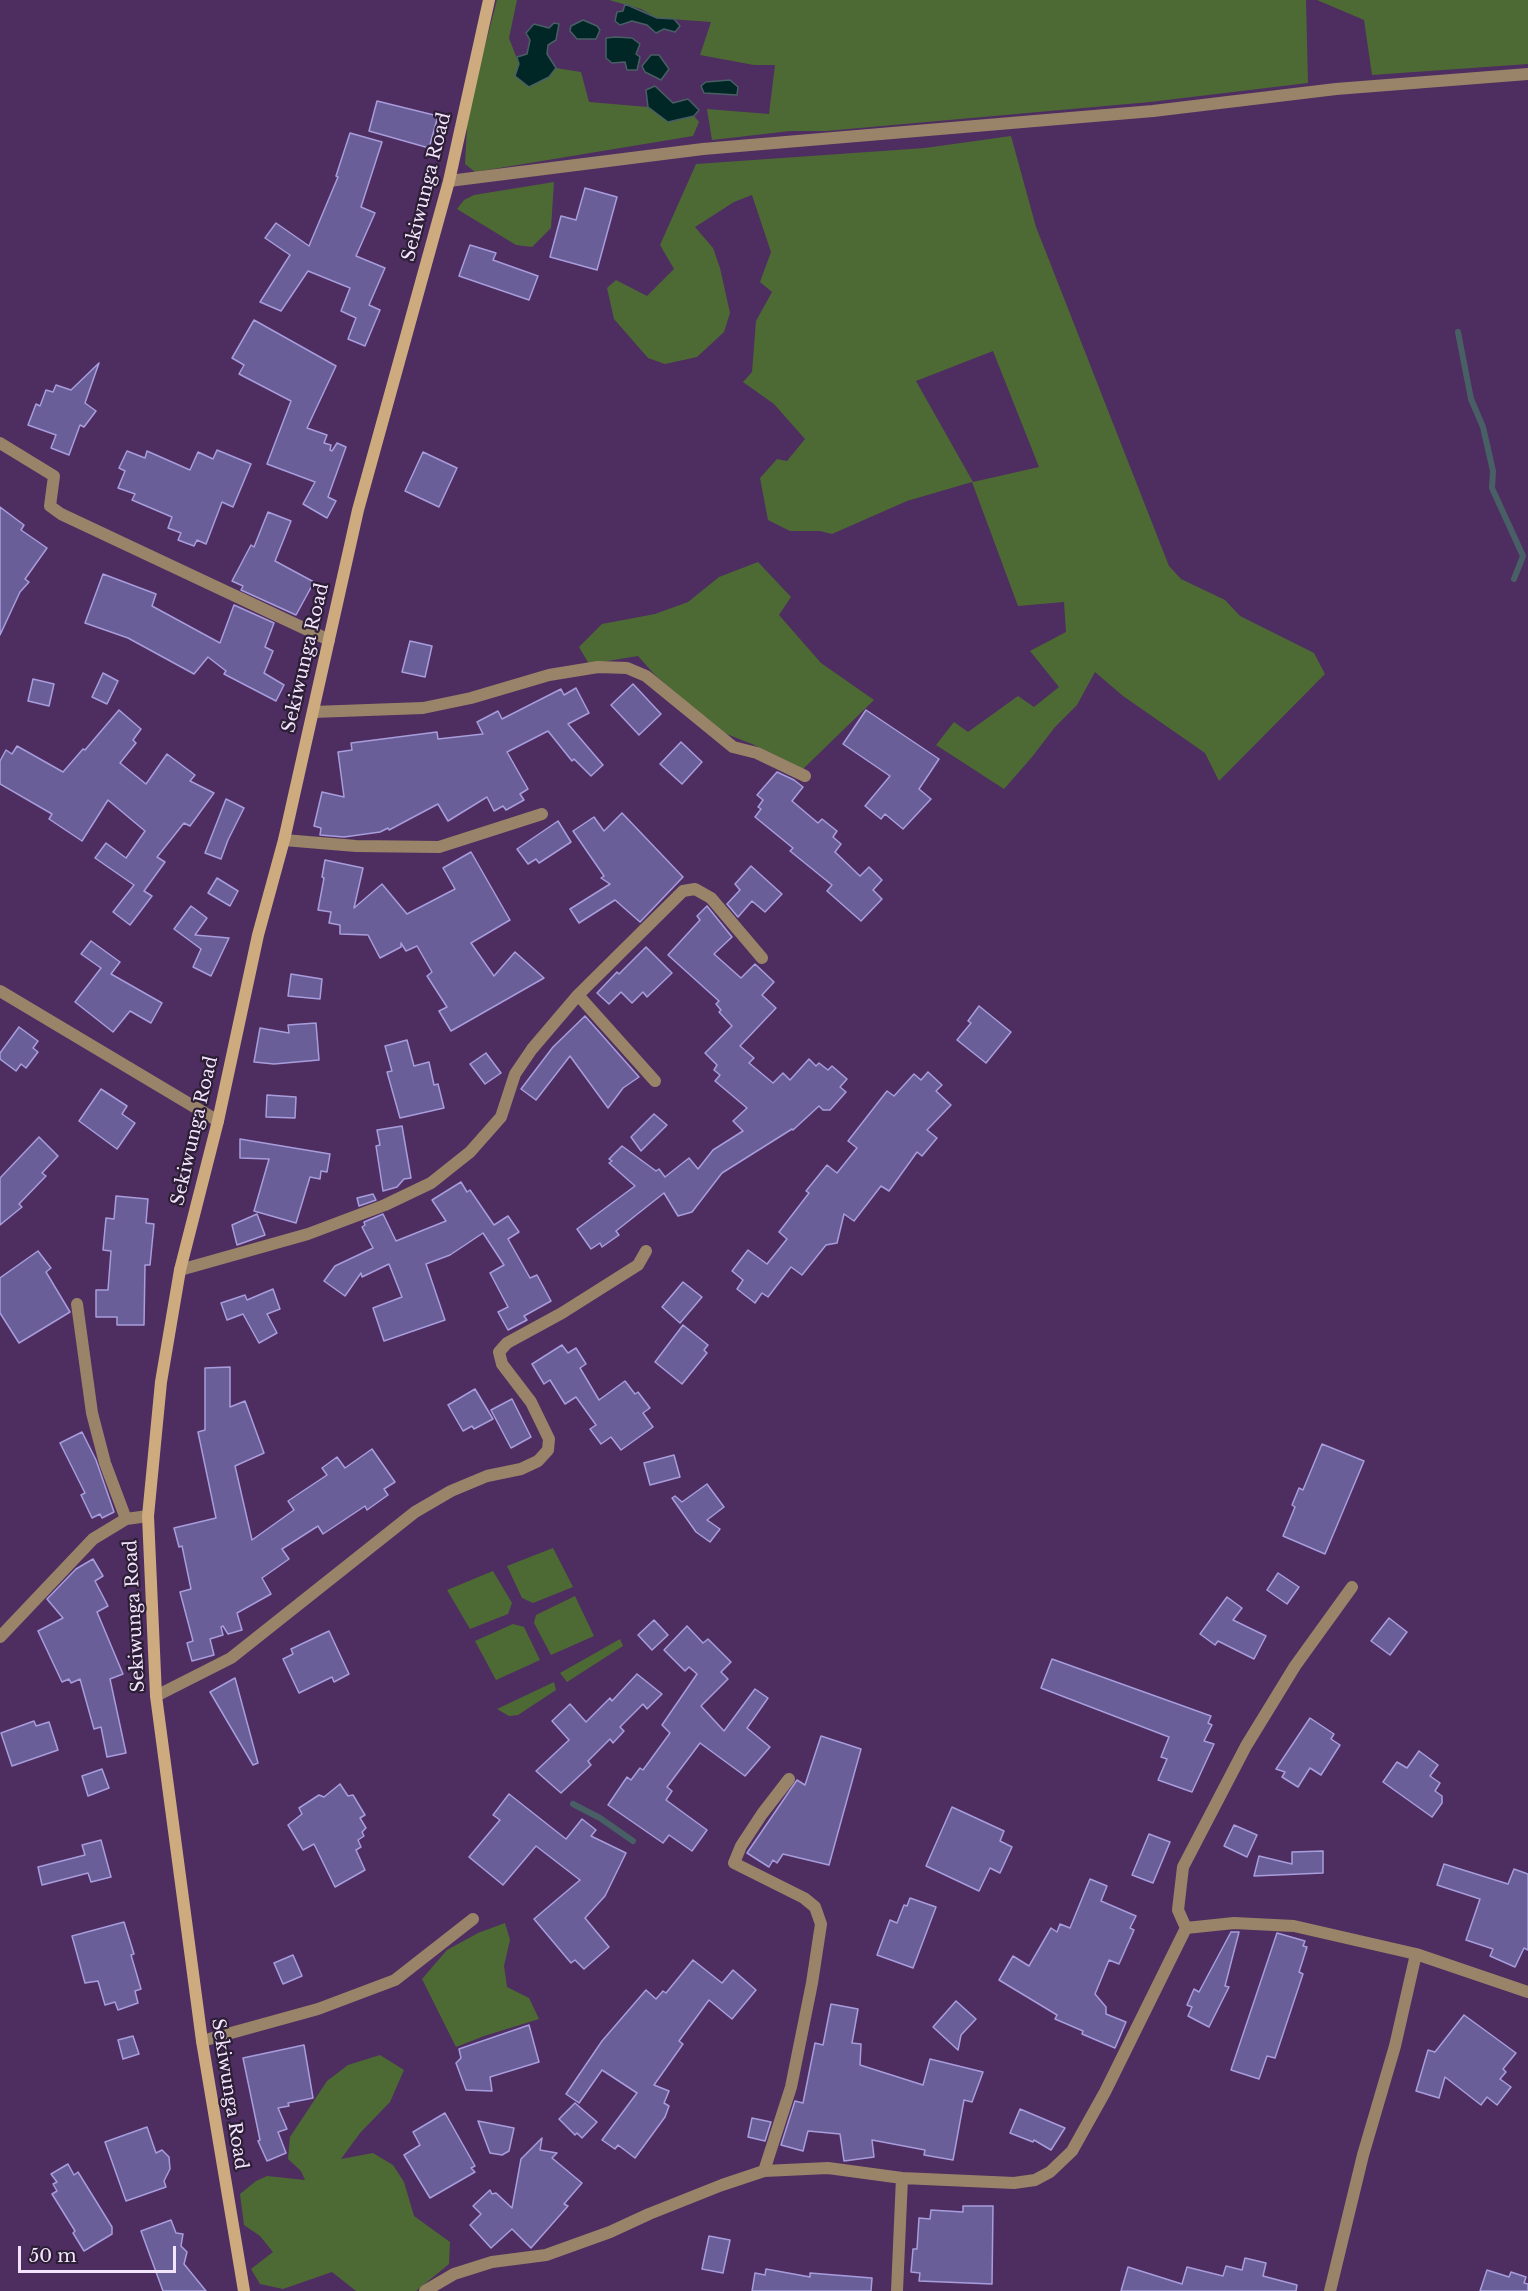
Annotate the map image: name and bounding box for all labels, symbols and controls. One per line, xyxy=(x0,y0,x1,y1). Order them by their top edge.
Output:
street label: Sekiwunga Road xyxy=(398,110,456,264)
street label: Sekiwunga Road xyxy=(278,581,334,735)
street label: Sekiwunga Road xyxy=(167,1054,223,1208)
street label: Sekiwunga Road xyxy=(120,1539,150,1693)
street label: Sekiwunga Road xyxy=(206,2017,252,2171)
scale bar xyxy=(21,2234,178,2272)
text: 50 m xyxy=(29,2245,77,2267)

